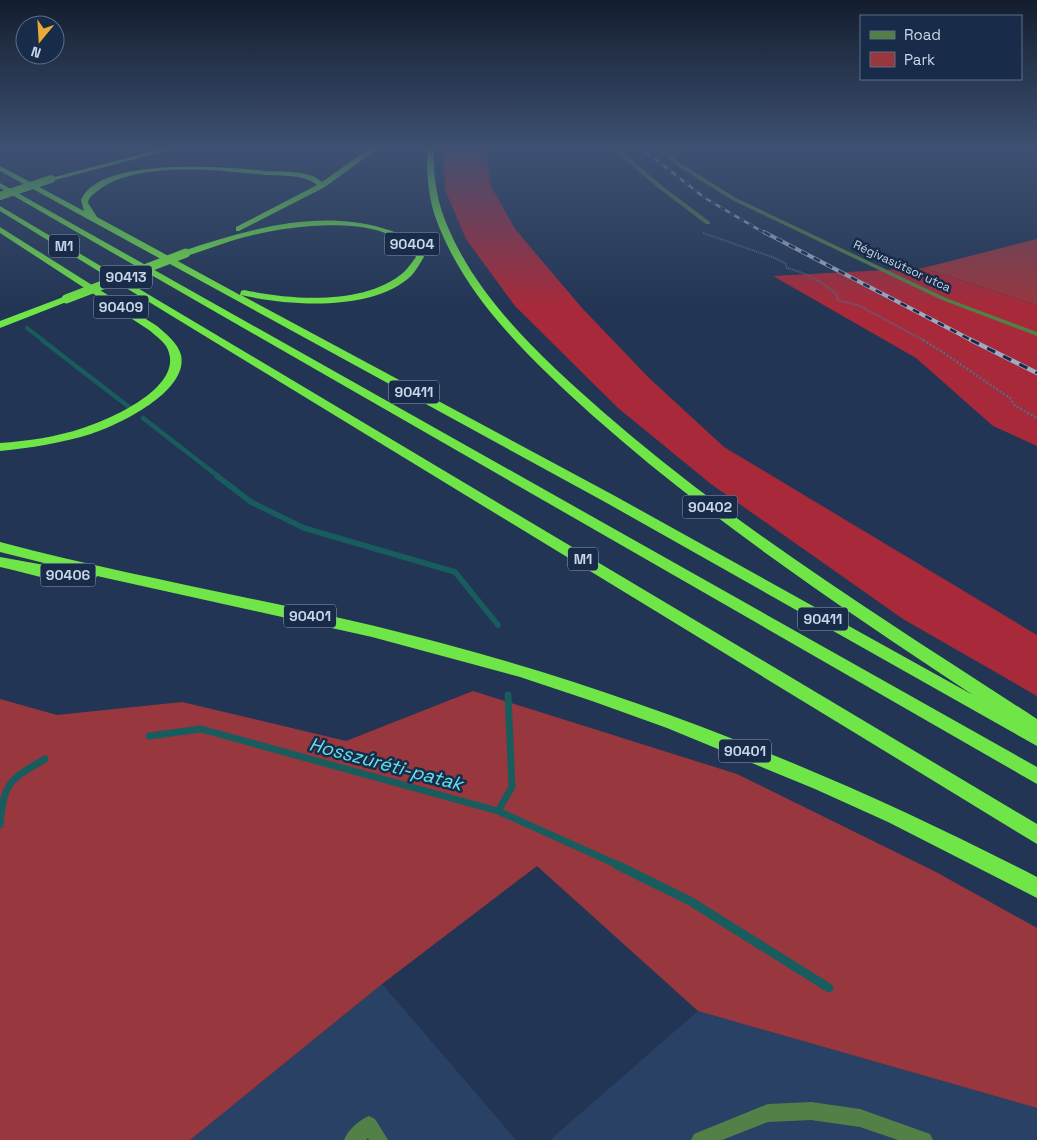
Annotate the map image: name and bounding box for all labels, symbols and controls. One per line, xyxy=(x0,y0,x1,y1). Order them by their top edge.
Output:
north arrow xyxy=(15,15,65,65)
legend xyxy=(860,15,1022,80)
text: Road xyxy=(904,25,941,44)
text: N xyxy=(29,42,43,62)
text: Park xyxy=(904,50,935,69)
road number: 90404 xyxy=(384,232,440,255)
road number: M1 xyxy=(49,235,79,258)
street label: Régivasútsor utca xyxy=(851,236,953,296)
road number: 90413 xyxy=(100,266,152,288)
road number: 90409 xyxy=(94,296,148,318)
road number: 90411 xyxy=(389,381,439,404)
road number: 90402 xyxy=(682,496,738,518)
road number: M1 xyxy=(568,548,598,570)
road number: 90406 xyxy=(40,564,96,586)
road number: 90401 xyxy=(284,604,336,628)
road number: 90411 xyxy=(798,608,848,630)
water label: Hosszúréti-patak xyxy=(307,731,468,797)
road number: 90401 xyxy=(719,739,771,762)

